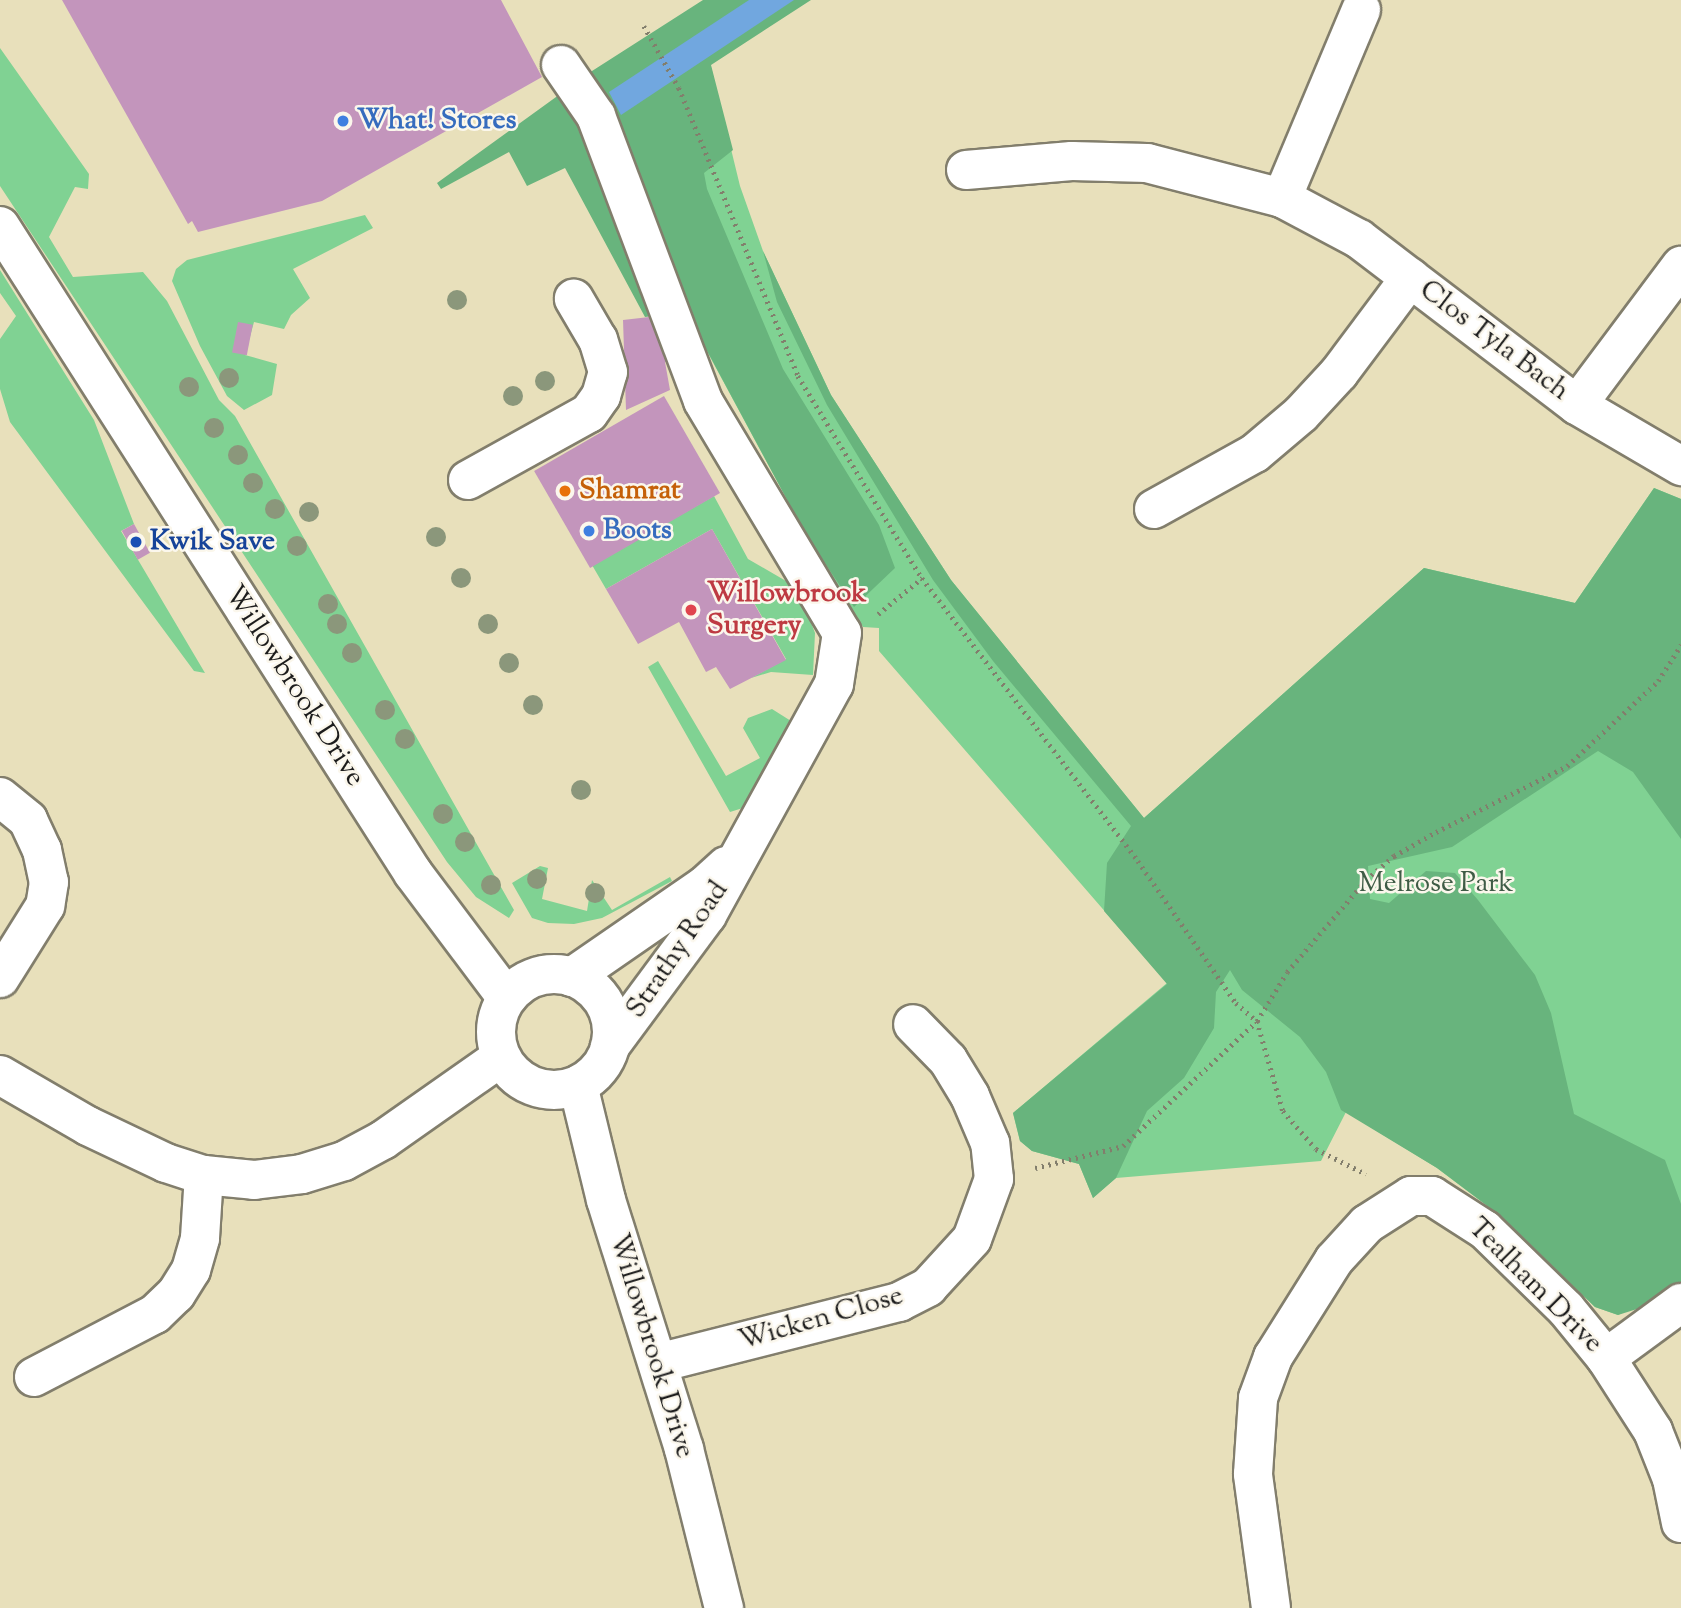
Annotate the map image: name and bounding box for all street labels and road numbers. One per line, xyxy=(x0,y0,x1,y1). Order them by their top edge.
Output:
street label: Clos Tyla Bach xyxy=(1412,274,1576,408)
street label: Willowbrook Drive xyxy=(217,579,371,793)
street label: Strathy Road xyxy=(620,875,736,1025)
street label: Tealham Drive xyxy=(1461,1212,1609,1360)
street label: Willowbrook Drive xyxy=(601,1230,701,1462)
street label: Wicken Close xyxy=(735,1279,907,1359)

